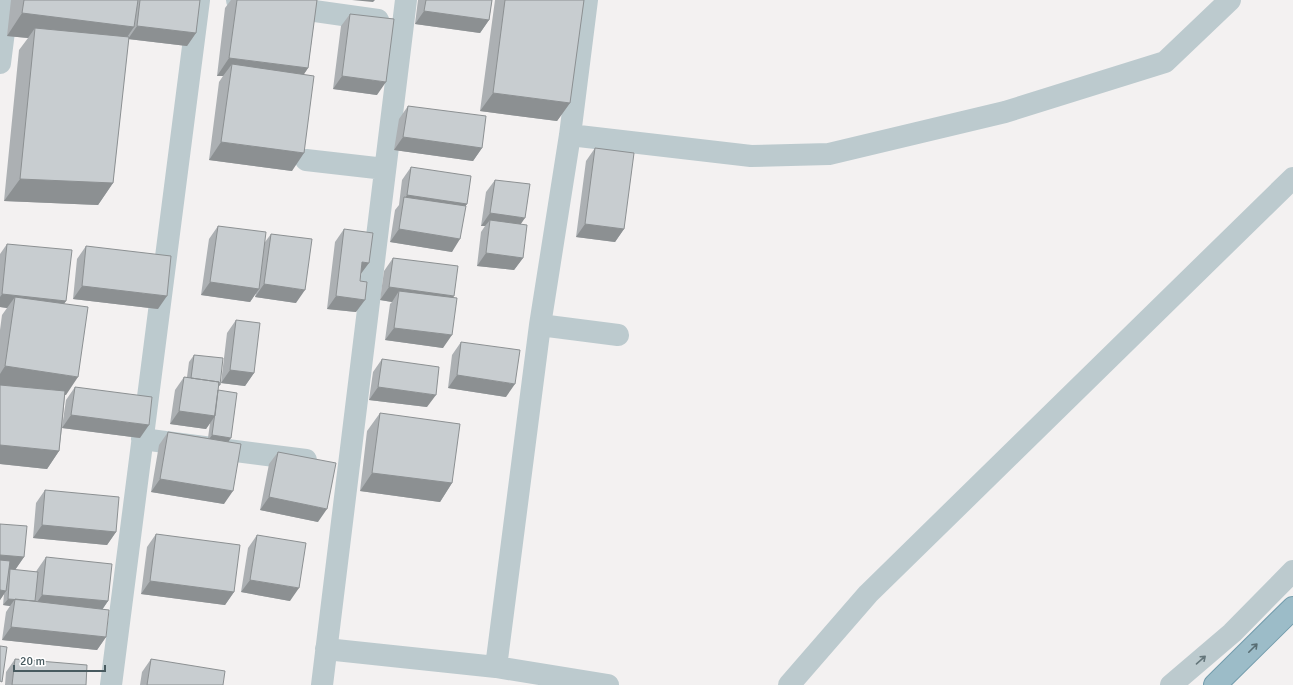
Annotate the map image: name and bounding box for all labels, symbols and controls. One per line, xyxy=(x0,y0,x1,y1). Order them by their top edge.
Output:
one-way arrow xyxy=(1248,643,1258,653)
scale bar xyxy=(14,647,105,673)
text: 20 m xyxy=(20,654,45,669)
one-way arrow xyxy=(1196,655,1206,664)

